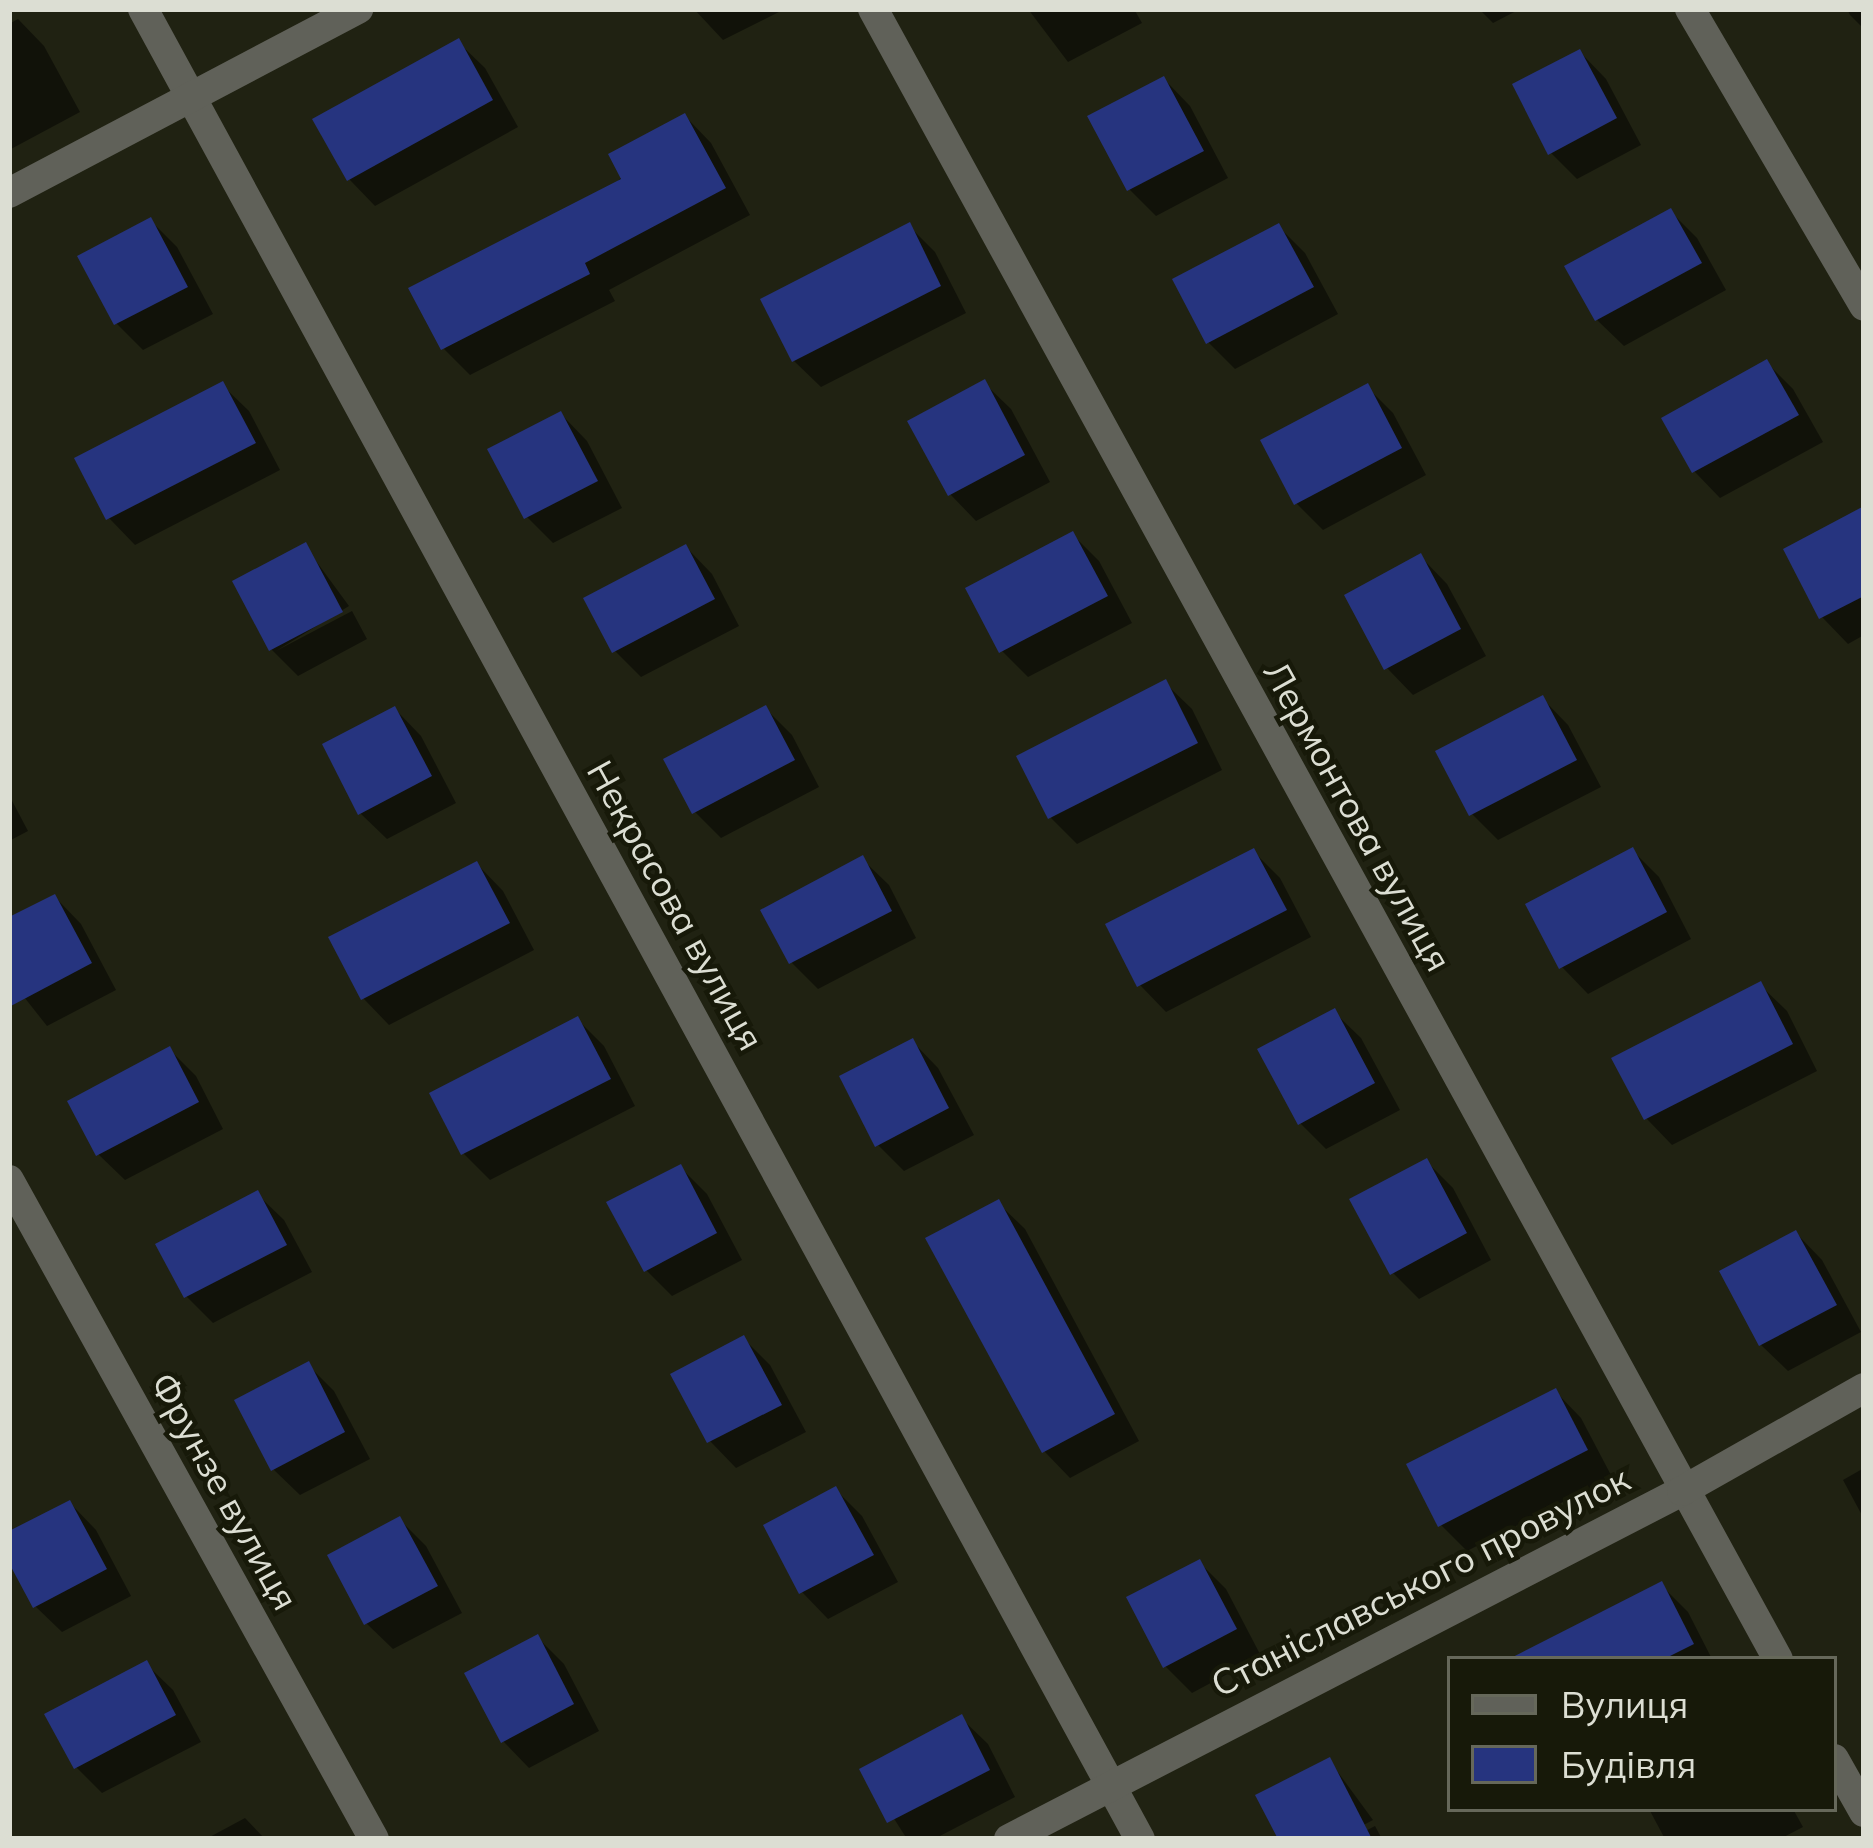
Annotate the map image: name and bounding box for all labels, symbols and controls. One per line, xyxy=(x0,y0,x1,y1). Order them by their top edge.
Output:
street label: Лермонтова вулиця xyxy=(1255,654,1461,978)
street label: Некрасова вулиця xyxy=(579,753,773,1057)
street label: Фрунзе вулиця xyxy=(142,1365,308,1617)
street label: Станіславського провулок xyxy=(1204,1457,1636,1705)
legend xyxy=(1447,1656,1837,1812)
text: Вулиця xyxy=(1561,1682,1688,1727)
text: Будівля xyxy=(1561,1742,1696,1787)

